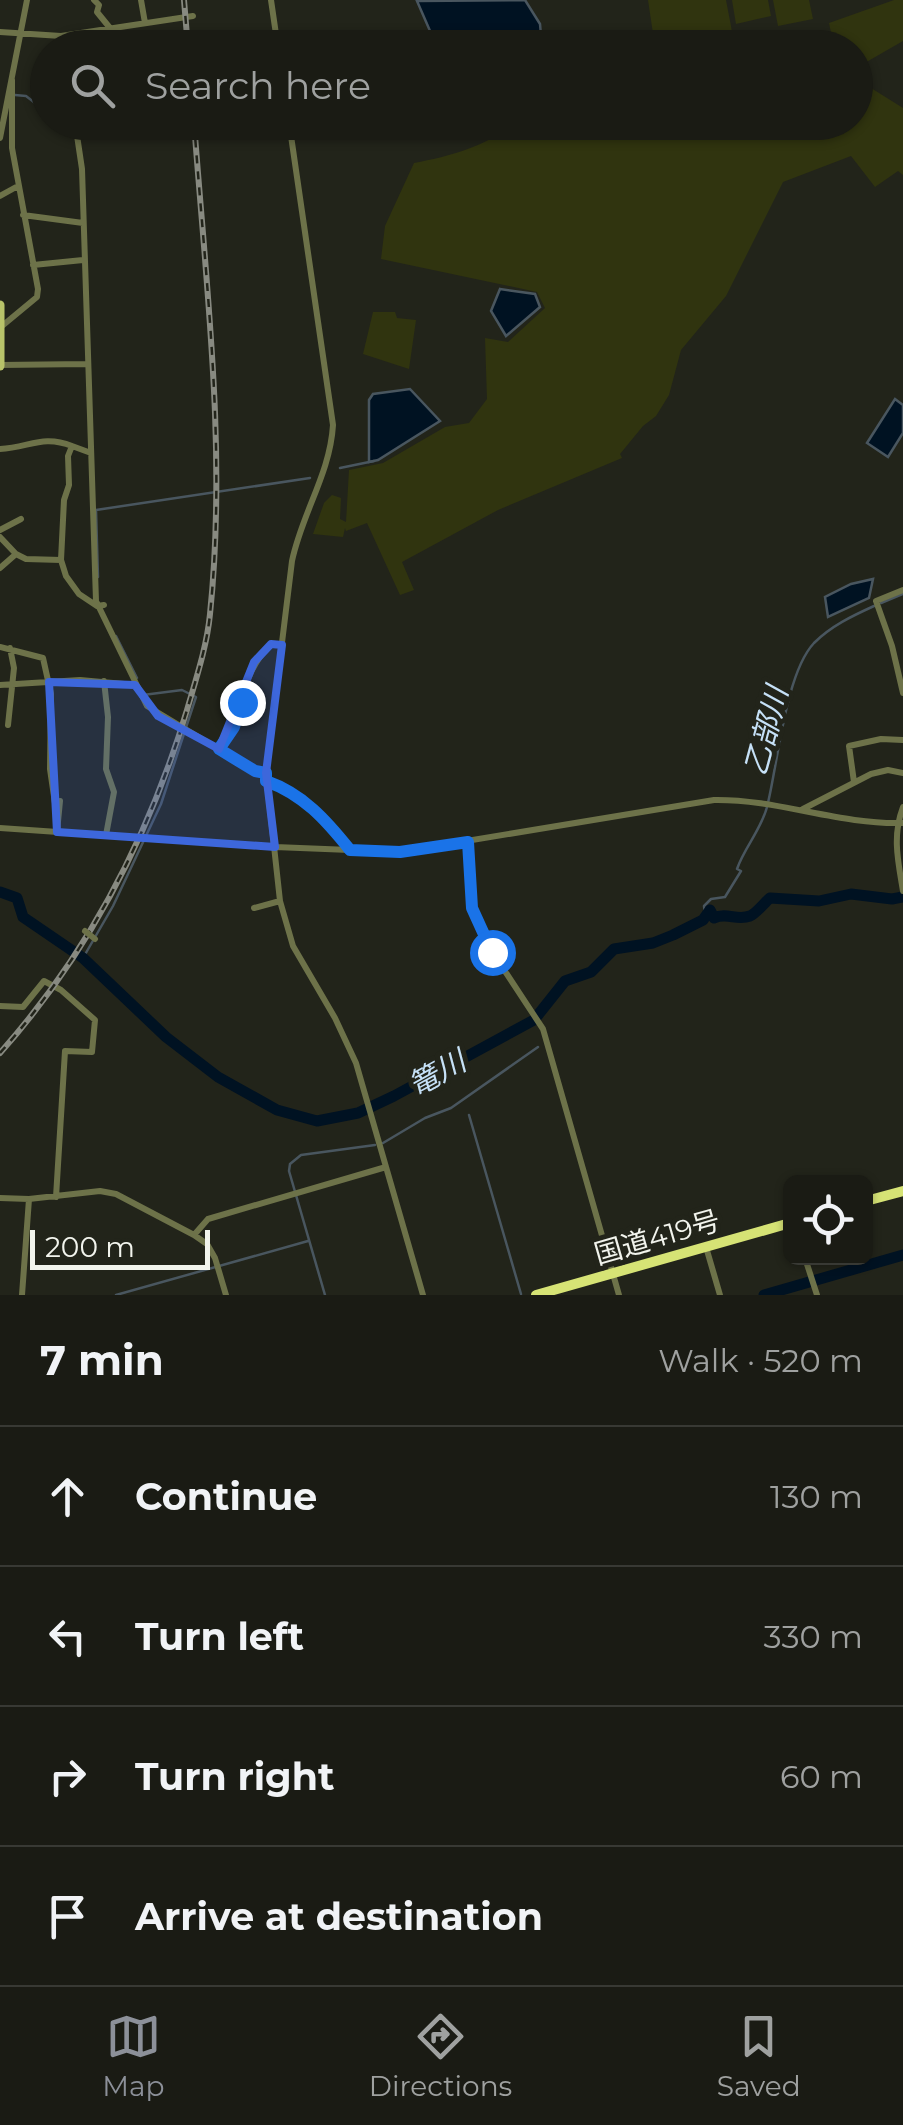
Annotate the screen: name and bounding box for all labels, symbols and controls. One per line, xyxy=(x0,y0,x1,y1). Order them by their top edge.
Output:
search box xyxy=(30,30,873,140)
icon: search xyxy=(65,58,120,113)
text: Search here xyxy=(145,62,371,109)
route end xyxy=(220,680,266,726)
water label: 乙部川 xyxy=(736,680,796,779)
route start xyxy=(470,930,516,976)
water label: 篭川 xyxy=(402,1041,475,1104)
map controls xyxy=(783,1175,873,1265)
button: locate xyxy=(783,1175,873,1265)
street label: 国道419号 xyxy=(590,1203,724,1271)
scale bar xyxy=(30,1225,210,1270)
text: 200 m xyxy=(45,1230,135,1264)
text: 7 min xyxy=(40,1334,164,1386)
text: Walk · 520 m xyxy=(658,1341,863,1380)
icon: ahead xyxy=(40,1469,95,1524)
text: Continue xyxy=(135,1473,317,1520)
text: 130 m xyxy=(770,1477,863,1516)
icon: left xyxy=(40,1609,95,1664)
text: Turn left xyxy=(135,1613,304,1660)
text: 330 m xyxy=(764,1617,863,1656)
icon: right xyxy=(40,1749,95,1804)
text: Turn right xyxy=(135,1753,334,1800)
text: 60 m xyxy=(780,1757,863,1796)
icon: arrive xyxy=(40,1889,95,1944)
text: Arrive at destination xyxy=(135,1893,543,1940)
tab: Map xyxy=(102,2009,164,2103)
tab: Directions xyxy=(369,2009,512,2103)
tab: Saved xyxy=(717,2009,801,2103)

